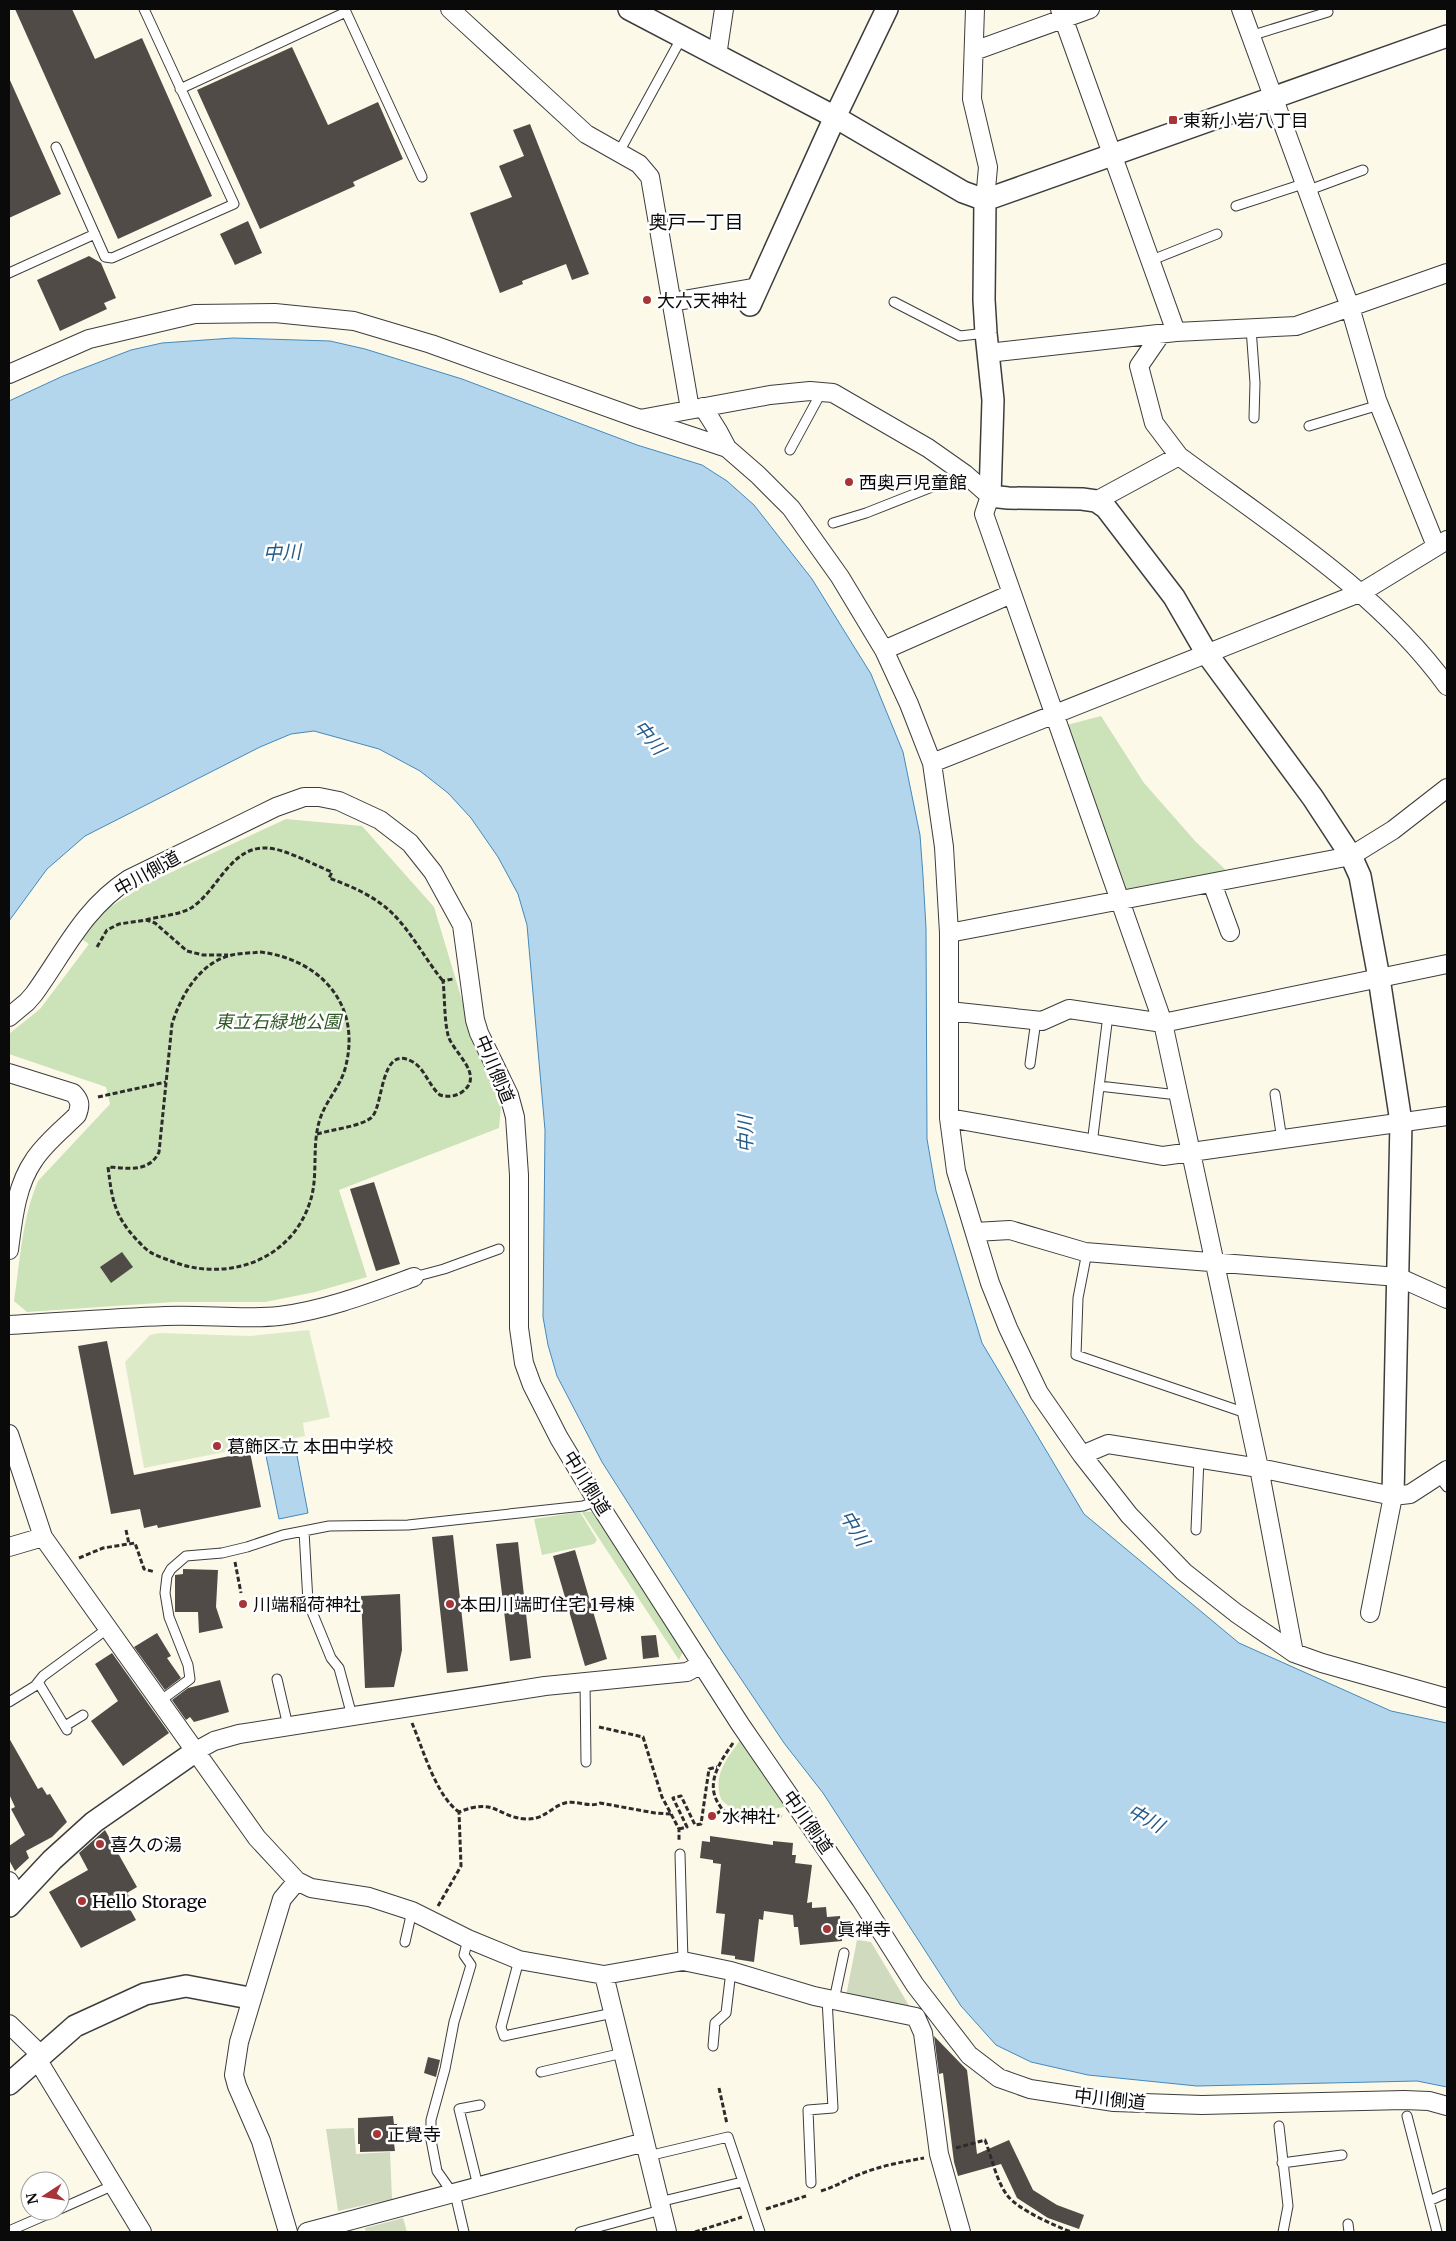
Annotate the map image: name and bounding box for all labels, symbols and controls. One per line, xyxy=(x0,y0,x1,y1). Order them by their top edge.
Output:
place label: 東新小岩八丁目 xyxy=(1183,109,1309,132)
marker: 東新小岩八丁目 xyxy=(1167,114,1179,126)
district label: 奥戸一丁目 xyxy=(648,210,744,234)
place label: 大六天神社 xyxy=(657,289,747,312)
marker: 大六天神社 xyxy=(641,294,653,306)
place label: 西奥戸児童館 xyxy=(859,471,967,494)
marker: 西奥戸児童館 xyxy=(843,476,855,488)
water label: 中川 xyxy=(263,539,303,565)
water label: 中川 xyxy=(629,715,673,761)
street label: 中川側道 xyxy=(110,845,184,901)
park label: 東立石緑地公園 xyxy=(215,1010,344,1033)
street label: 中川側道 xyxy=(470,1031,520,1107)
water label: 中川 xyxy=(733,1113,757,1153)
place label: 葛飾区立 本田中学校 xyxy=(227,1435,393,1458)
marker: 葛飾区立 本田中学校 xyxy=(211,1440,223,1452)
street label: 中川側道 xyxy=(558,1446,616,1520)
water label: 中川 xyxy=(835,1506,876,1552)
place label: 川端稲荷神社 xyxy=(253,1593,361,1616)
place label: 本田川端町住宅 1号棟 xyxy=(460,1593,634,1616)
marker: 川端稲荷神社 xyxy=(237,1598,249,1610)
marker: 本田川端町住宅 1号棟 xyxy=(444,1598,456,1610)
street label: 中川側道 xyxy=(778,1786,838,1858)
water label: 中川 xyxy=(1124,1798,1170,1839)
place label: 水神社 xyxy=(722,1805,776,1828)
marker: 水神社 xyxy=(706,1810,718,1822)
place label: 喜久の湯 xyxy=(110,1833,182,1856)
marker: 喜久の湯 xyxy=(94,1838,106,1850)
place label: Hello Storage xyxy=(92,1890,207,1913)
marker: Hello Storage xyxy=(76,1895,88,1907)
place label: 眞禅寺 xyxy=(837,1918,891,1941)
marker: 眞禅寺 xyxy=(821,1923,833,1935)
street label: 中川側道 xyxy=(1073,2084,1147,2114)
place label: 正覺寺 xyxy=(387,2123,441,2146)
marker: 正覺寺 xyxy=(371,2128,383,2140)
north arrow xyxy=(20,2171,70,2221)
text: N xyxy=(22,2191,42,2206)

